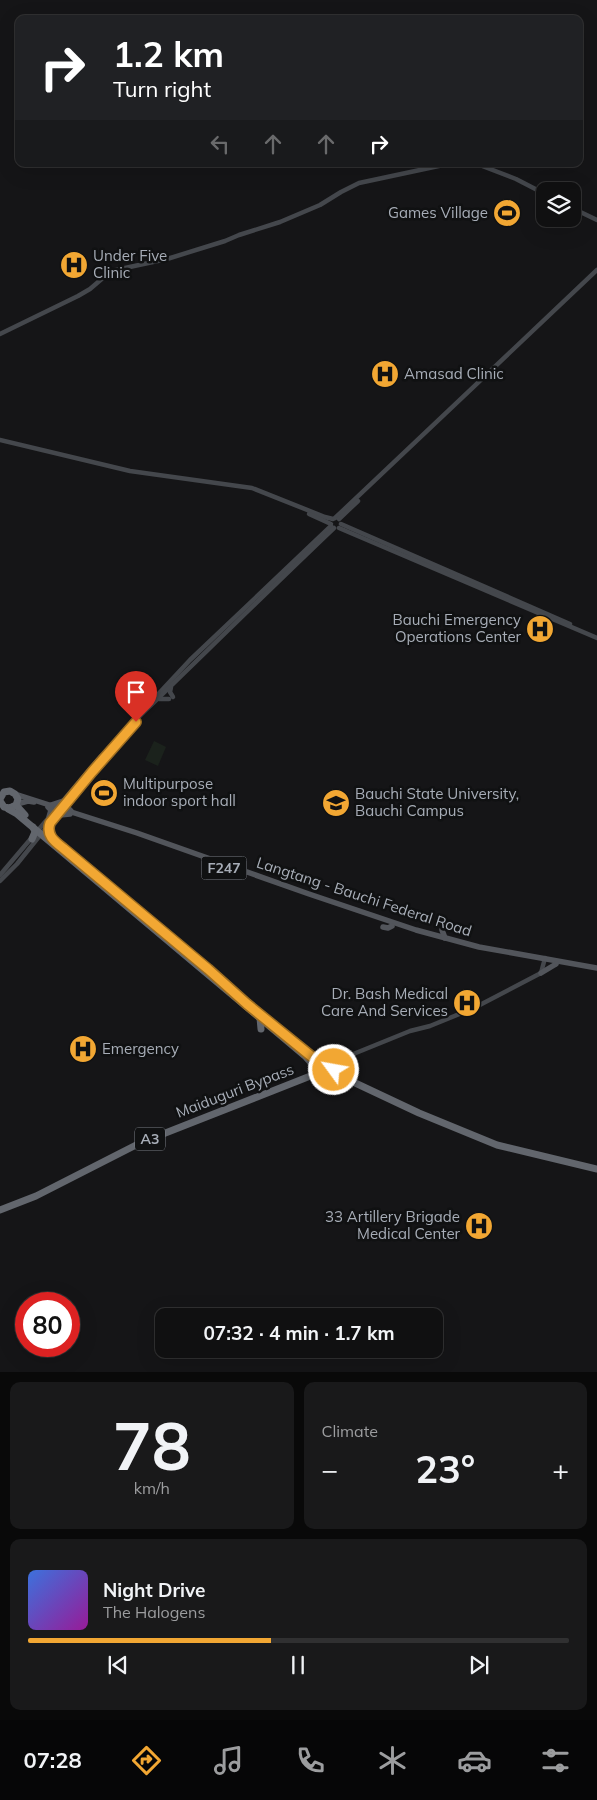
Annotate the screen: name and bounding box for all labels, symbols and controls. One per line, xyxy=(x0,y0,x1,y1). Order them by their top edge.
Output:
text: 1.2 km xyxy=(113,32,224,76)
icon: right xyxy=(30,35,95,100)
text: Turn right xyxy=(113,75,211,103)
icon: left xyxy=(206,130,234,158)
icon: ahead xyxy=(259,130,287,158)
icon: ahead xyxy=(312,130,340,158)
icon: right xyxy=(365,130,393,158)
map controls xyxy=(536,182,581,227)
button: layers xyxy=(536,182,581,227)
sports icon: Games Village xyxy=(492,198,522,228)
place label: Games Village xyxy=(388,203,488,222)
place label: Under Five Clinic xyxy=(93,246,167,282)
hospital icon: Under Five Clinic xyxy=(59,250,89,280)
hospital icon: Amasad Clinic xyxy=(370,359,400,389)
place label: Amasad Clinic xyxy=(404,364,504,383)
place label: Bauchi Emergency Operations Center xyxy=(393,610,522,646)
hospital icon: Bauchi Emergency Operations Center xyxy=(525,614,555,644)
pin xyxy=(115,671,157,722)
icon: arrive xyxy=(122,678,150,706)
place label: Multipurpose indoor sport hall xyxy=(123,774,236,810)
sports icon: Multipurpose indoor sport hall xyxy=(89,778,119,808)
place label: Bauchi State University, Bauchi Campus xyxy=(355,784,519,820)
school or university icon: Bauchi State University, Bauchi Campus xyxy=(321,788,351,818)
street label: Langtang - Bauchi Federal Road xyxy=(254,853,474,940)
road number: F247 xyxy=(202,856,246,880)
place label: Dr. Bash Medical Care And Services xyxy=(321,984,448,1020)
hospital icon: Dr. Bash Medical Care And Services xyxy=(452,988,482,1018)
hospital icon: Emergency xyxy=(68,1034,98,1064)
place label: Emergency xyxy=(102,1039,179,1058)
position arrow xyxy=(307,1043,359,1095)
street label: Maiduguri Bypass xyxy=(173,1059,296,1122)
road number: A3 xyxy=(135,1128,165,1150)
place label: 33 Artillery Brigade Medical Center xyxy=(325,1207,461,1243)
hospital icon: 33 Artillery Brigade Medical Center xyxy=(464,1211,494,1241)
speed limit sign: 80 xyxy=(15,1292,80,1357)
text: 07:32 · 4 min · 1.7 km xyxy=(203,1321,395,1345)
text: 78 xyxy=(113,1405,191,1486)
text: Climate xyxy=(322,1421,378,1441)
text: 23° xyxy=(415,1445,475,1493)
text: − xyxy=(322,1452,338,1487)
text: + xyxy=(552,1452,569,1487)
text: km/h xyxy=(134,1478,170,1498)
text: Night Drive xyxy=(103,1578,205,1602)
text: The Halogens xyxy=(103,1602,205,1622)
icon: previous xyxy=(104,1651,132,1679)
icon: pause xyxy=(284,1651,312,1679)
icon: next xyxy=(465,1651,493,1679)
icon: directions xyxy=(129,1743,164,1778)
icon: music xyxy=(211,1743,246,1778)
icon: phone xyxy=(293,1743,328,1778)
icon: climate xyxy=(375,1743,410,1778)
icon: car xyxy=(457,1743,492,1778)
icon: filters xyxy=(538,1743,573,1778)
text: 07:28 xyxy=(23,1746,82,1774)

